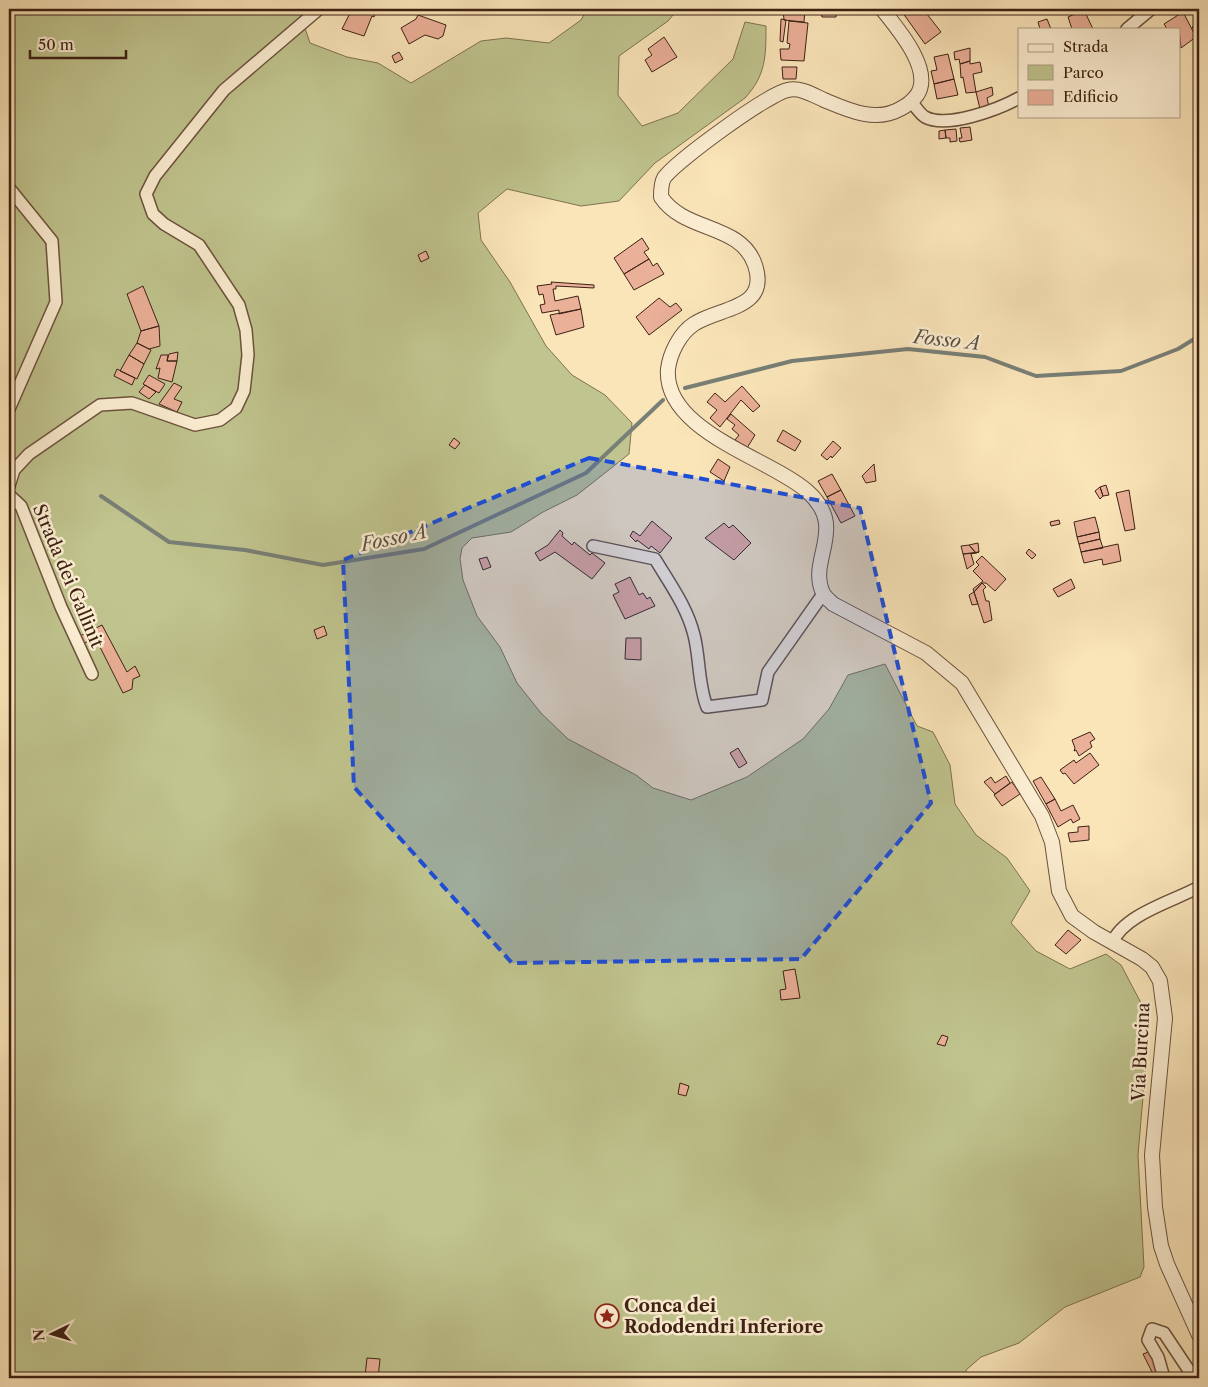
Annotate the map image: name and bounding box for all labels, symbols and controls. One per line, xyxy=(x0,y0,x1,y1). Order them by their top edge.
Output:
scale bar xyxy=(30,28,126,60)
legend xyxy=(1018,28,1180,118)
text: 50 m xyxy=(38,35,74,54)
text: Strada xyxy=(1063,37,1109,56)
text: Parco xyxy=(1063,63,1104,82)
text: Edificio xyxy=(1063,87,1118,106)
water label: Fosso A xyxy=(911,325,981,355)
street label: Strada dei Gallinit xyxy=(28,501,108,652)
water label: Fosso A xyxy=(357,520,429,557)
street label: Via Burcina xyxy=(1127,1001,1155,1103)
place label: Conca dei Rododendri Inferiore xyxy=(624,1295,824,1338)
place icon: Conca dei Rododendri Inferiore xyxy=(594,1303,620,1329)
north arrow xyxy=(28,1310,78,1360)
text: N xyxy=(30,1328,49,1342)

